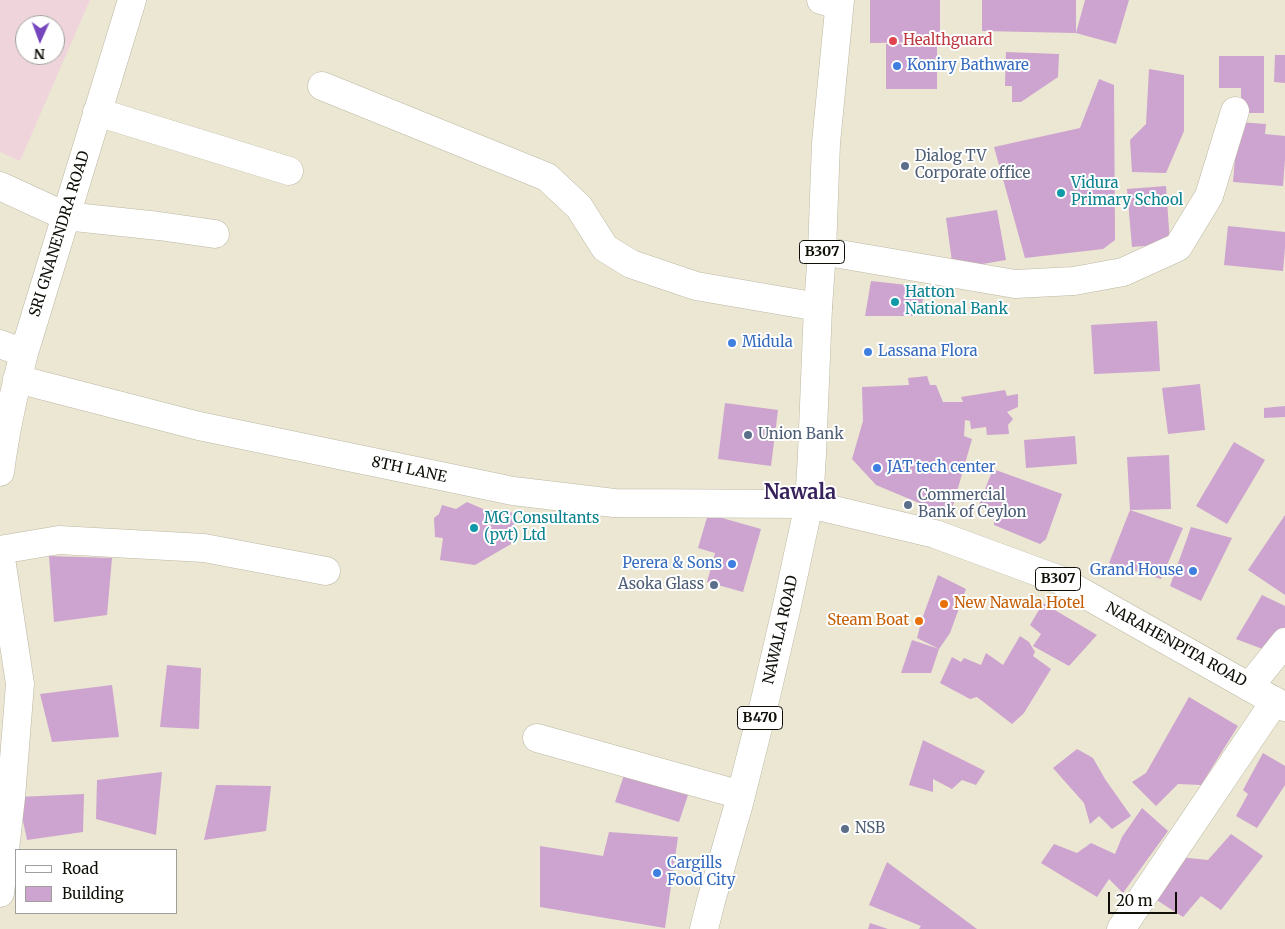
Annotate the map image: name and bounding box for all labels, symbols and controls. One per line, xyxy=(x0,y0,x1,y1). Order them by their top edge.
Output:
north arrow xyxy=(15,15,65,65)
place label: Healthguard xyxy=(903,32,993,50)
marker: Healthguard xyxy=(887,35,899,47)
text: N xyxy=(34,45,45,63)
place label: Koniry Bathware xyxy=(907,57,1029,75)
marker: Koniry Bathware xyxy=(891,60,903,72)
place label: Dialog TV Corporate office xyxy=(915,148,1030,183)
street label: SRI GNANENDRA ROAD xyxy=(26,149,94,319)
marker: Dialog TV Corporate office xyxy=(899,160,911,172)
place label: Vidura Primary School xyxy=(1071,175,1183,210)
marker: Vidura Primary School xyxy=(1055,187,1067,199)
road number: B307 xyxy=(800,240,844,264)
place label: Hatton National Bank xyxy=(905,284,1008,319)
marker: Hatton National Bank xyxy=(889,296,901,308)
place label: Midula xyxy=(742,334,793,352)
marker: Midula xyxy=(726,337,738,349)
place label: Lassana Flora xyxy=(878,343,978,361)
marker: Lassana Flora xyxy=(862,346,874,358)
place label: Union Bank xyxy=(758,426,844,444)
marker: Union Bank xyxy=(742,429,754,441)
street label: 8TH LANE xyxy=(370,453,448,487)
place label: JAT tech center xyxy=(887,459,995,477)
marker: JAT tech center xyxy=(871,462,883,474)
district label: Nawala xyxy=(764,481,836,505)
place label: Commercial Bank of Ceylon xyxy=(918,487,1027,522)
marker: Commercial Bank of Ceylon xyxy=(902,499,914,511)
place label: MG Consultants (pvt) Ltd xyxy=(484,510,599,545)
marker: MG Consultants (pvt) Ltd xyxy=(468,522,480,534)
place label: Perera & Sons xyxy=(622,555,722,573)
marker: Perera & Sons xyxy=(726,558,738,570)
place label: Grand House xyxy=(1090,562,1183,580)
marker: Grand House xyxy=(1187,565,1199,577)
road number: B307 xyxy=(1036,568,1080,590)
street label: NAWALA ROAD xyxy=(760,574,802,686)
place label: Asoka Glass xyxy=(618,576,704,594)
marker: Asoka Glass xyxy=(708,579,720,591)
place label: New Nawala Hotel xyxy=(954,595,1085,613)
marker: New Nawala Hotel xyxy=(938,598,950,610)
street label: NARAHENPITA ROAD xyxy=(1102,599,1250,691)
place label: Steam Boat xyxy=(827,612,909,630)
marker: Steam Boat xyxy=(913,615,925,627)
road number: B470 xyxy=(738,706,782,730)
place label: NSB xyxy=(855,820,885,838)
marker: NSB xyxy=(839,823,851,835)
legend xyxy=(15,849,178,914)
place label: Cargills Food City xyxy=(667,855,735,890)
text: Road xyxy=(62,859,98,878)
marker: Cargills Food City xyxy=(651,867,663,879)
scale bar xyxy=(1110,882,1179,914)
text: Building xyxy=(62,884,124,903)
text: 20 m xyxy=(1116,891,1153,910)

